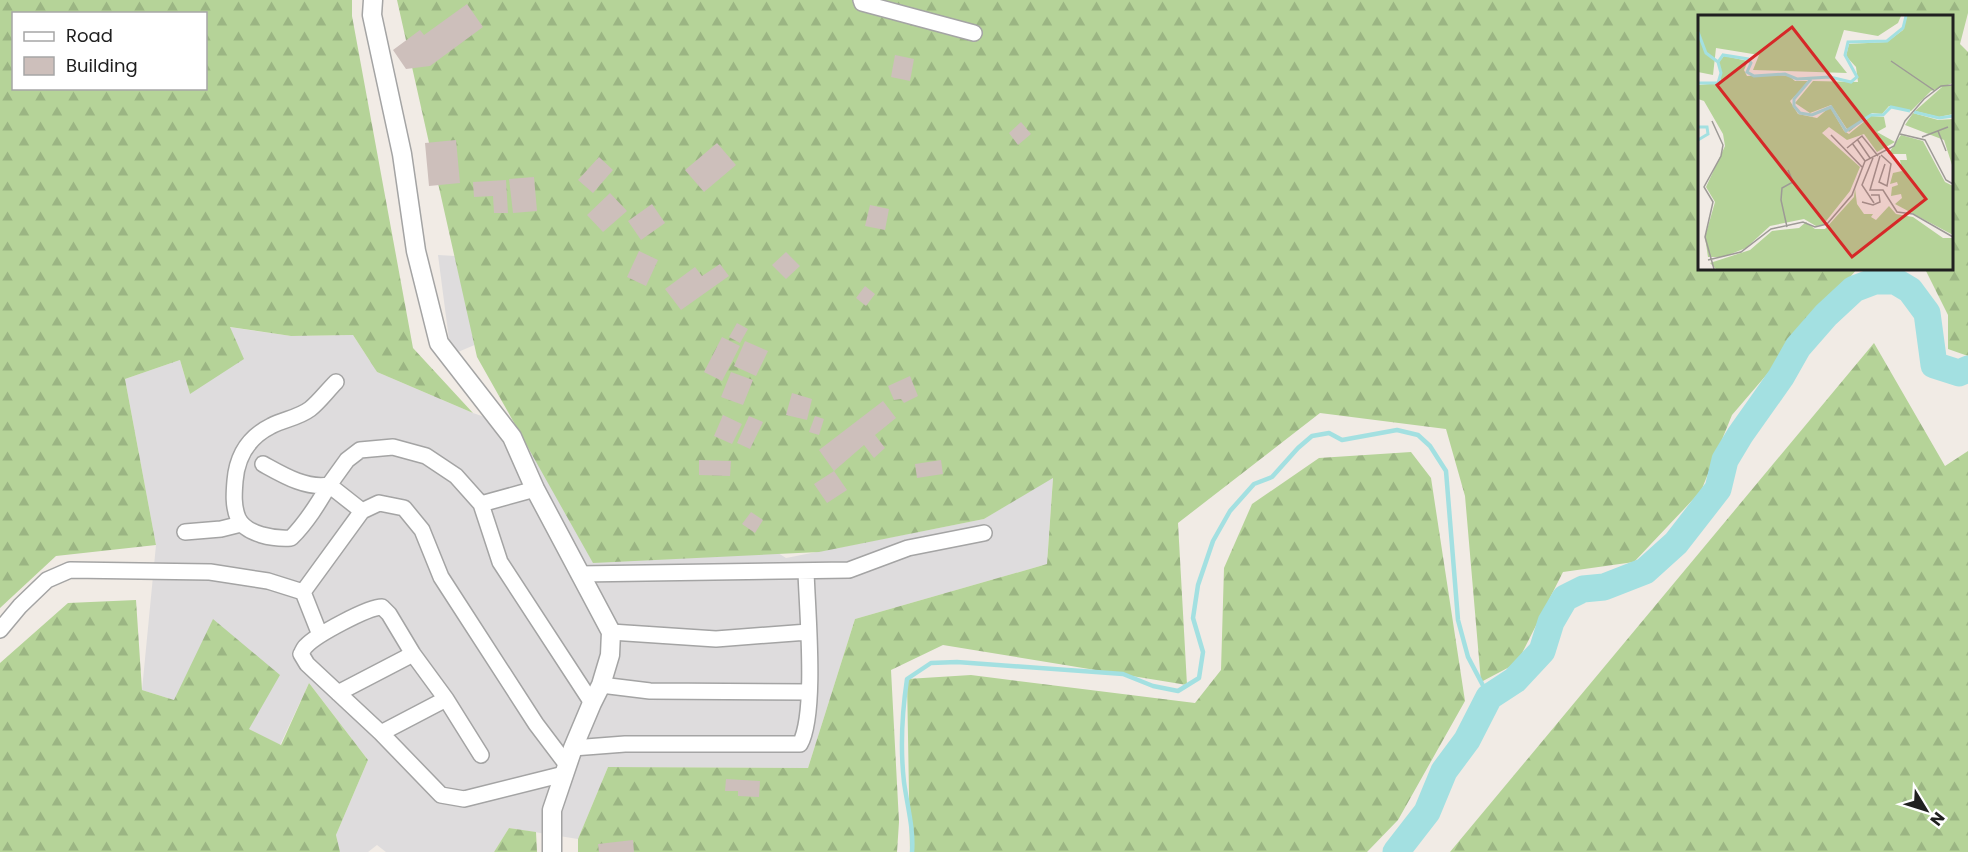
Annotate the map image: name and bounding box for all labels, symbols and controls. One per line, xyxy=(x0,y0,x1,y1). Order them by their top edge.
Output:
legend xyxy=(12,12,207,90)
inset map xyxy=(1698,15,1953,270)
text: Road xyxy=(66,23,113,48)
text: Building xyxy=(66,53,138,78)
north arrow xyxy=(1896,780,1956,840)
text: N xyxy=(1925,807,1950,831)

